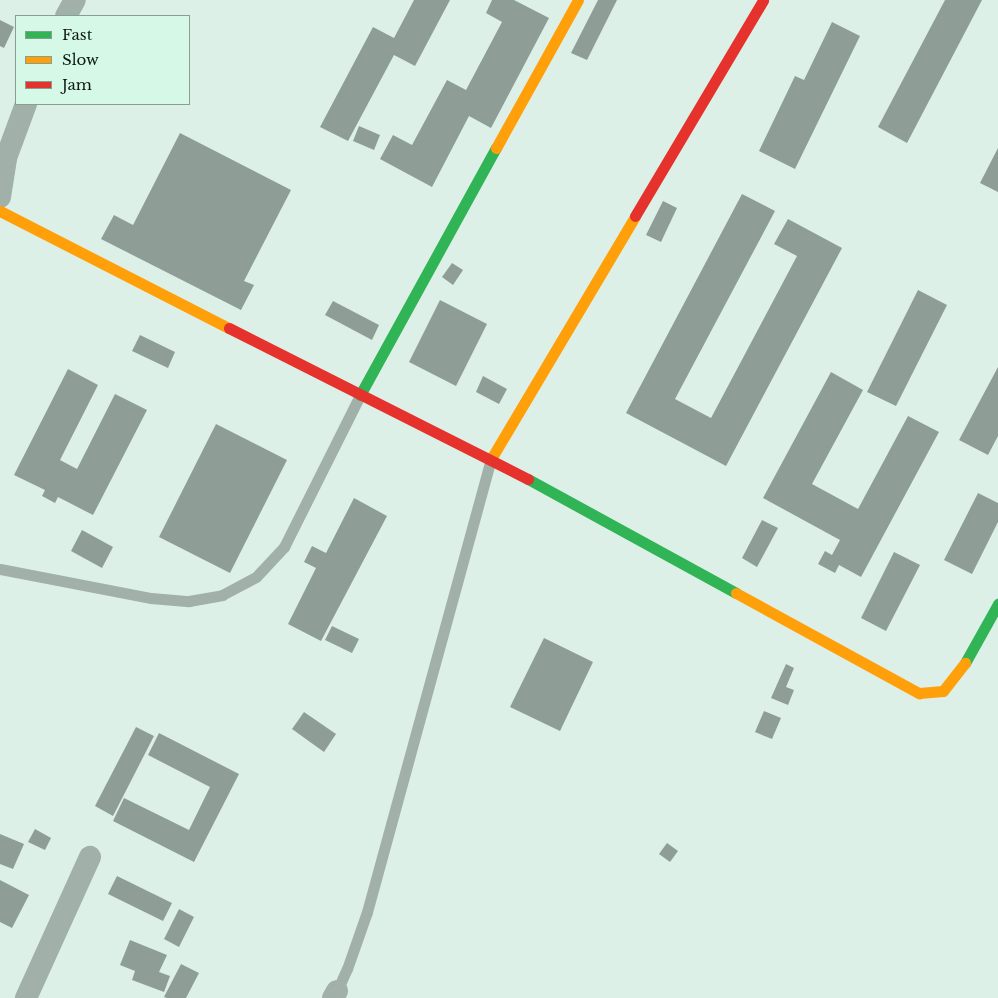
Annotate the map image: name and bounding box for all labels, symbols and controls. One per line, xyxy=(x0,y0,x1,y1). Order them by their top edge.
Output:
legend xyxy=(15,15,190,105)
text: Fast xyxy=(62,25,92,44)
text: Slow xyxy=(62,50,99,69)
text: Jam xyxy=(62,75,92,94)

